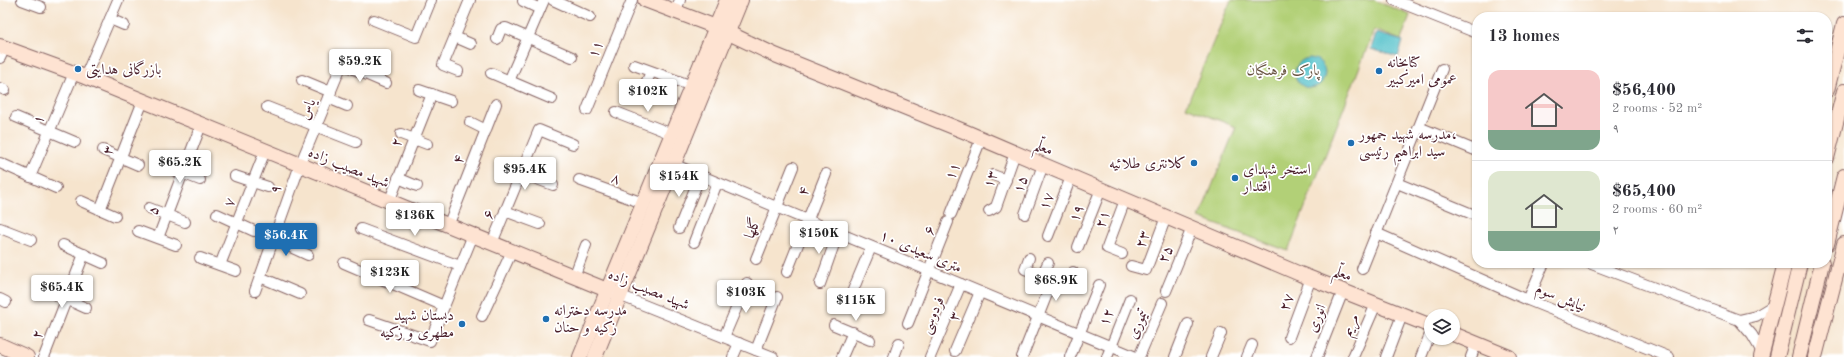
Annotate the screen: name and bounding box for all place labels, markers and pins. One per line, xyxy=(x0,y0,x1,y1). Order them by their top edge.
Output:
pin: $59.2K xyxy=(327,49,393,83)
place label: کتابخانه عمومی امیرکبیر xyxy=(1385,56,1457,88)
place label: بازرگانی هدایتی xyxy=(86,60,161,79)
marker: بازرگانی هدایتی xyxy=(73,64,83,74)
marker: کتابخانه عمومی امیرکبیر xyxy=(1374,66,1384,76)
pin: $102K xyxy=(620,79,676,113)
place label: مدرسه شهید جمهور، سید ابراهیم رئیسی xyxy=(1357,128,1457,166)
marker: مدرسه شهید جمهور، سید ابراهیم رئیسی xyxy=(1346,138,1356,148)
pin: $65.2K xyxy=(147,150,213,184)
place label: کلانتری طلائیه xyxy=(1109,156,1186,172)
pin: $95.4K xyxy=(492,157,558,191)
marker: کلانتری طلائیه xyxy=(1189,158,1199,168)
place label: استخر شهدای اقتدار xyxy=(1241,163,1311,195)
pin: $154K xyxy=(651,164,707,198)
marker: استخر شهدای اقتدار xyxy=(1230,173,1240,183)
pin: $136K xyxy=(387,203,443,237)
pin: $150K xyxy=(791,221,847,255)
pin: $56.4K xyxy=(253,223,319,257)
pin: $123K xyxy=(362,260,418,294)
pin: $68.9K xyxy=(1023,268,1089,302)
pin: $65.4K xyxy=(29,275,95,309)
pin: $103K xyxy=(718,280,774,314)
pin: $115K xyxy=(828,288,884,322)
place label: مدرسه دخترانه زکیه و حنان xyxy=(554,304,627,336)
place label: دبستان شهید مطهری و زکیه xyxy=(380,309,454,342)
marker: مدرسه دخترانه زکیه و حنان xyxy=(541,314,551,324)
marker: دبستان شهید مطهری و زکیه xyxy=(457,319,467,329)

